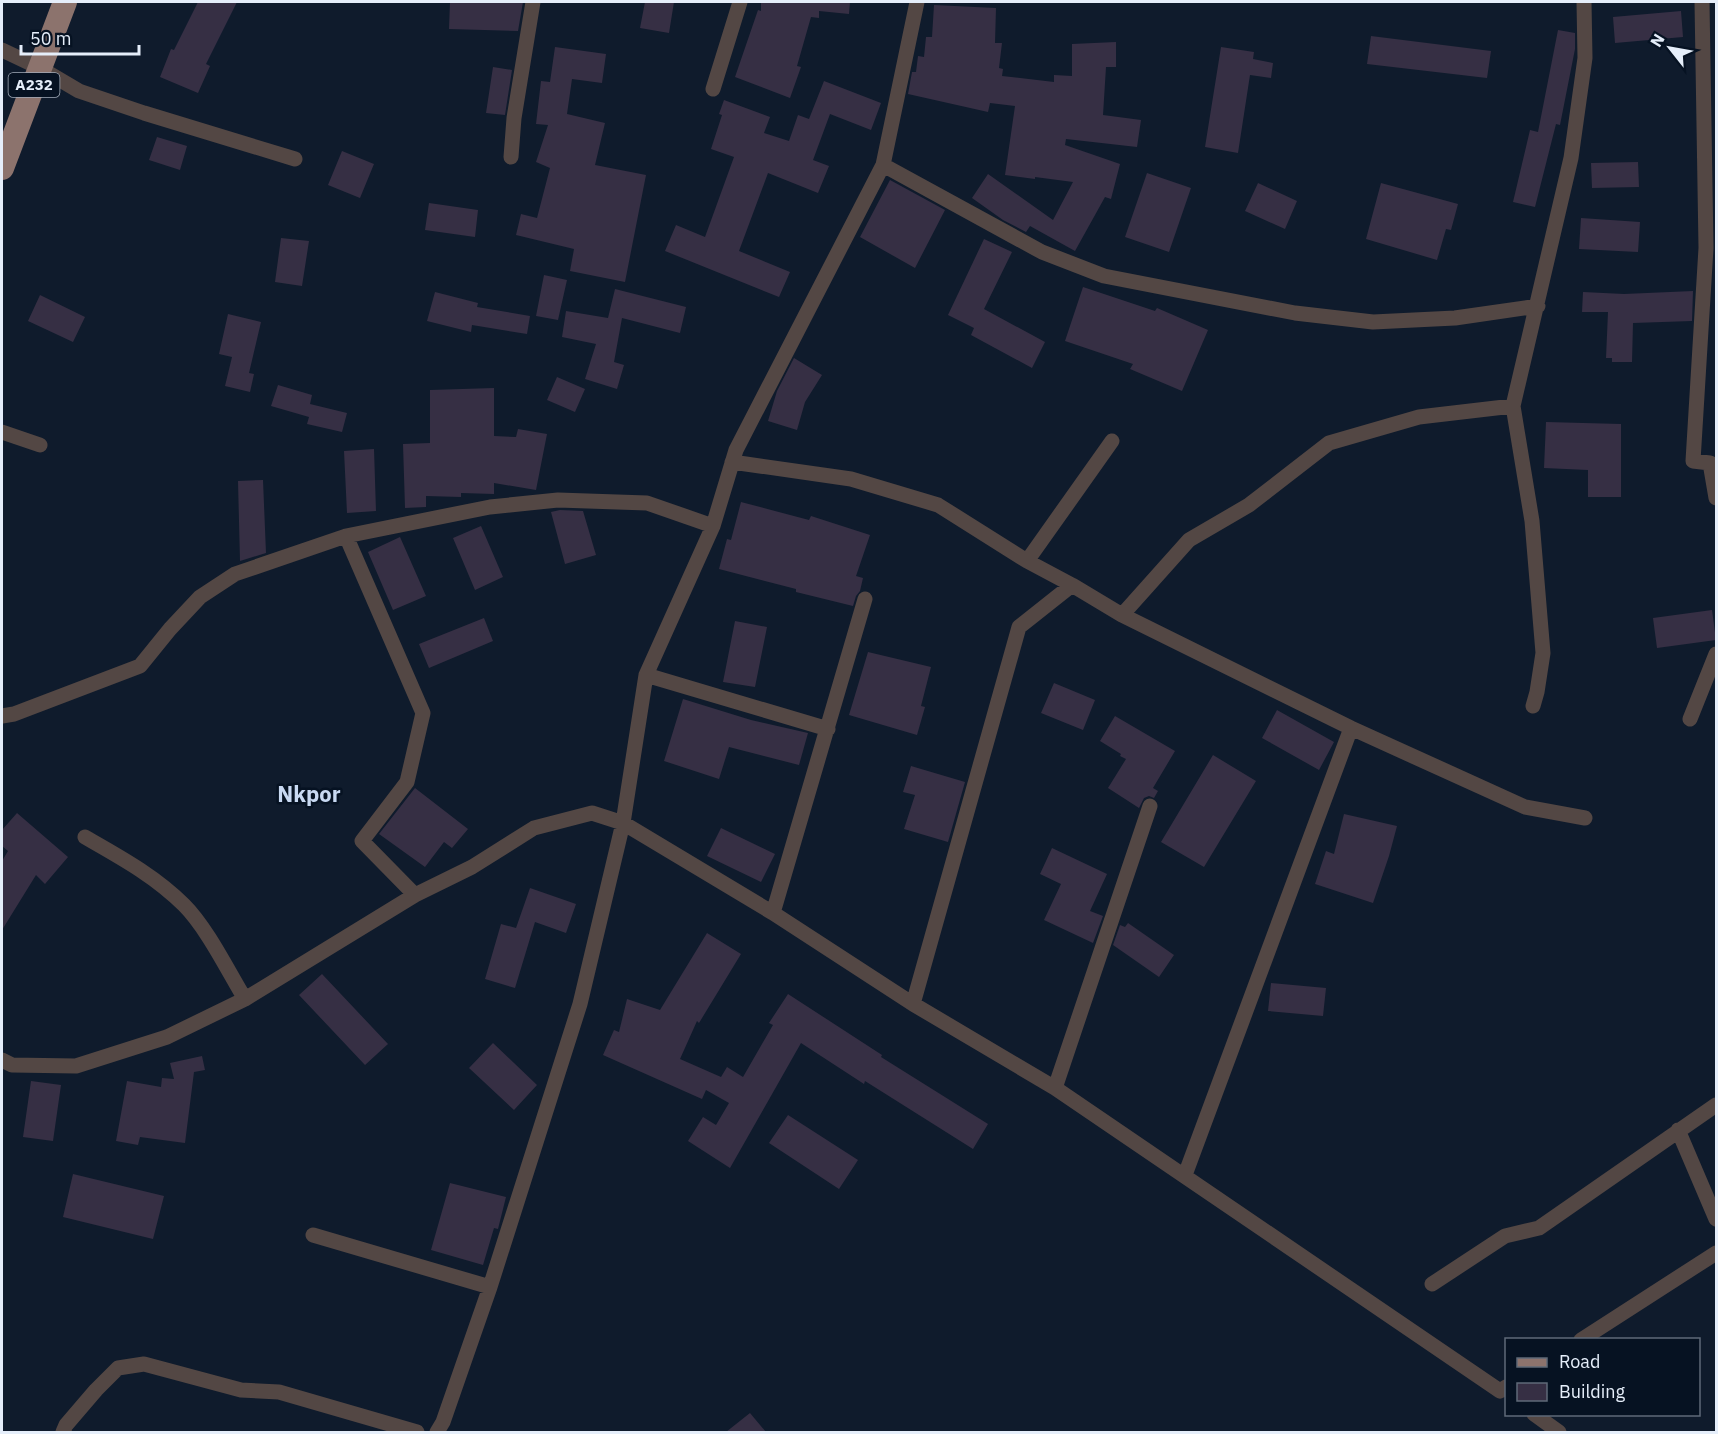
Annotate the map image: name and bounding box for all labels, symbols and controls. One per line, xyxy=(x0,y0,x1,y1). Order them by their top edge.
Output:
scale bar xyxy=(21,18,140,56)
north arrow xyxy=(1640,18,1700,78)
text: 50 m xyxy=(30,27,72,50)
text: N xyxy=(1646,30,1669,50)
road number: A232 xyxy=(9,73,60,97)
district label: Nkpor xyxy=(277,779,341,808)
legend xyxy=(1505,1338,1700,1416)
text: Road xyxy=(1559,1350,1600,1373)
text: Building xyxy=(1559,1380,1626,1403)

